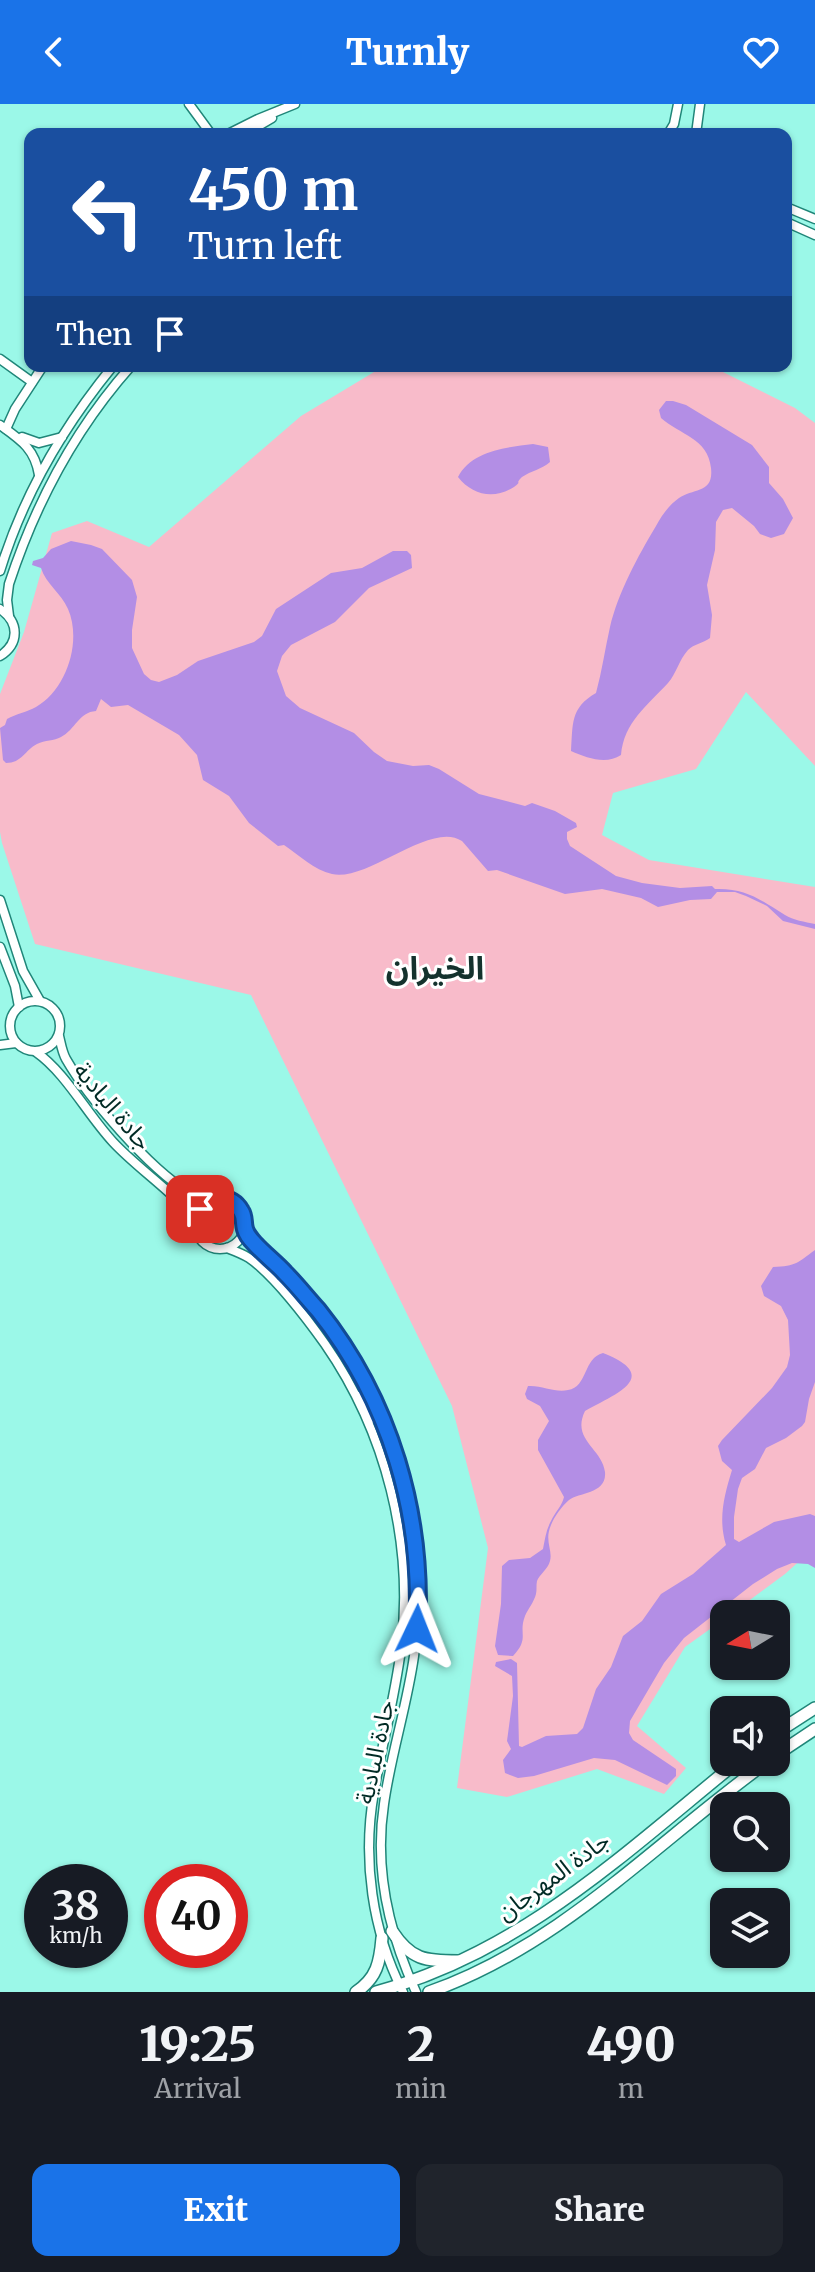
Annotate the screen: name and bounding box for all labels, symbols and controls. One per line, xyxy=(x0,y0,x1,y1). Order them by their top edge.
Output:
icon: back xyxy=(32,30,76,74)
text: Turnly xyxy=(346,30,469,75)
icon: heart xyxy=(739,30,783,74)
text: 450 m xyxy=(188,155,358,225)
icon: left xyxy=(56,160,160,264)
text: Turn left xyxy=(188,224,342,269)
icon: arrive xyxy=(148,312,192,356)
text: Then xyxy=(56,315,132,353)
district label: الخيران xyxy=(386,948,484,988)
street label: جادة البادية xyxy=(67,1056,159,1156)
pin xyxy=(166,1175,234,1243)
icon: arrive xyxy=(178,1187,222,1231)
position arrow xyxy=(375,1587,459,1671)
north arrow xyxy=(710,1600,790,1680)
map controls xyxy=(710,1600,790,1968)
button: sound xyxy=(710,1696,790,1776)
street label: جادة البادية xyxy=(349,1697,401,1807)
button: search xyxy=(710,1792,790,1872)
street label: جادة المهرجان xyxy=(490,1825,616,1927)
speed limit sign: 40 xyxy=(144,1864,248,1968)
text: 38 xyxy=(52,1881,100,1931)
button: layers xyxy=(710,1888,790,1968)
text: km/h xyxy=(50,1923,102,1948)
text: 19:25 xyxy=(139,2014,256,2074)
text: 2 xyxy=(407,2014,435,2074)
text: 490 xyxy=(586,2014,676,2074)
text: Arrival xyxy=(154,2072,241,2105)
text: min xyxy=(395,2072,447,2105)
text: m xyxy=(618,2072,644,2105)
button: Exit xyxy=(32,2164,400,2256)
button: Share xyxy=(416,2164,783,2256)

